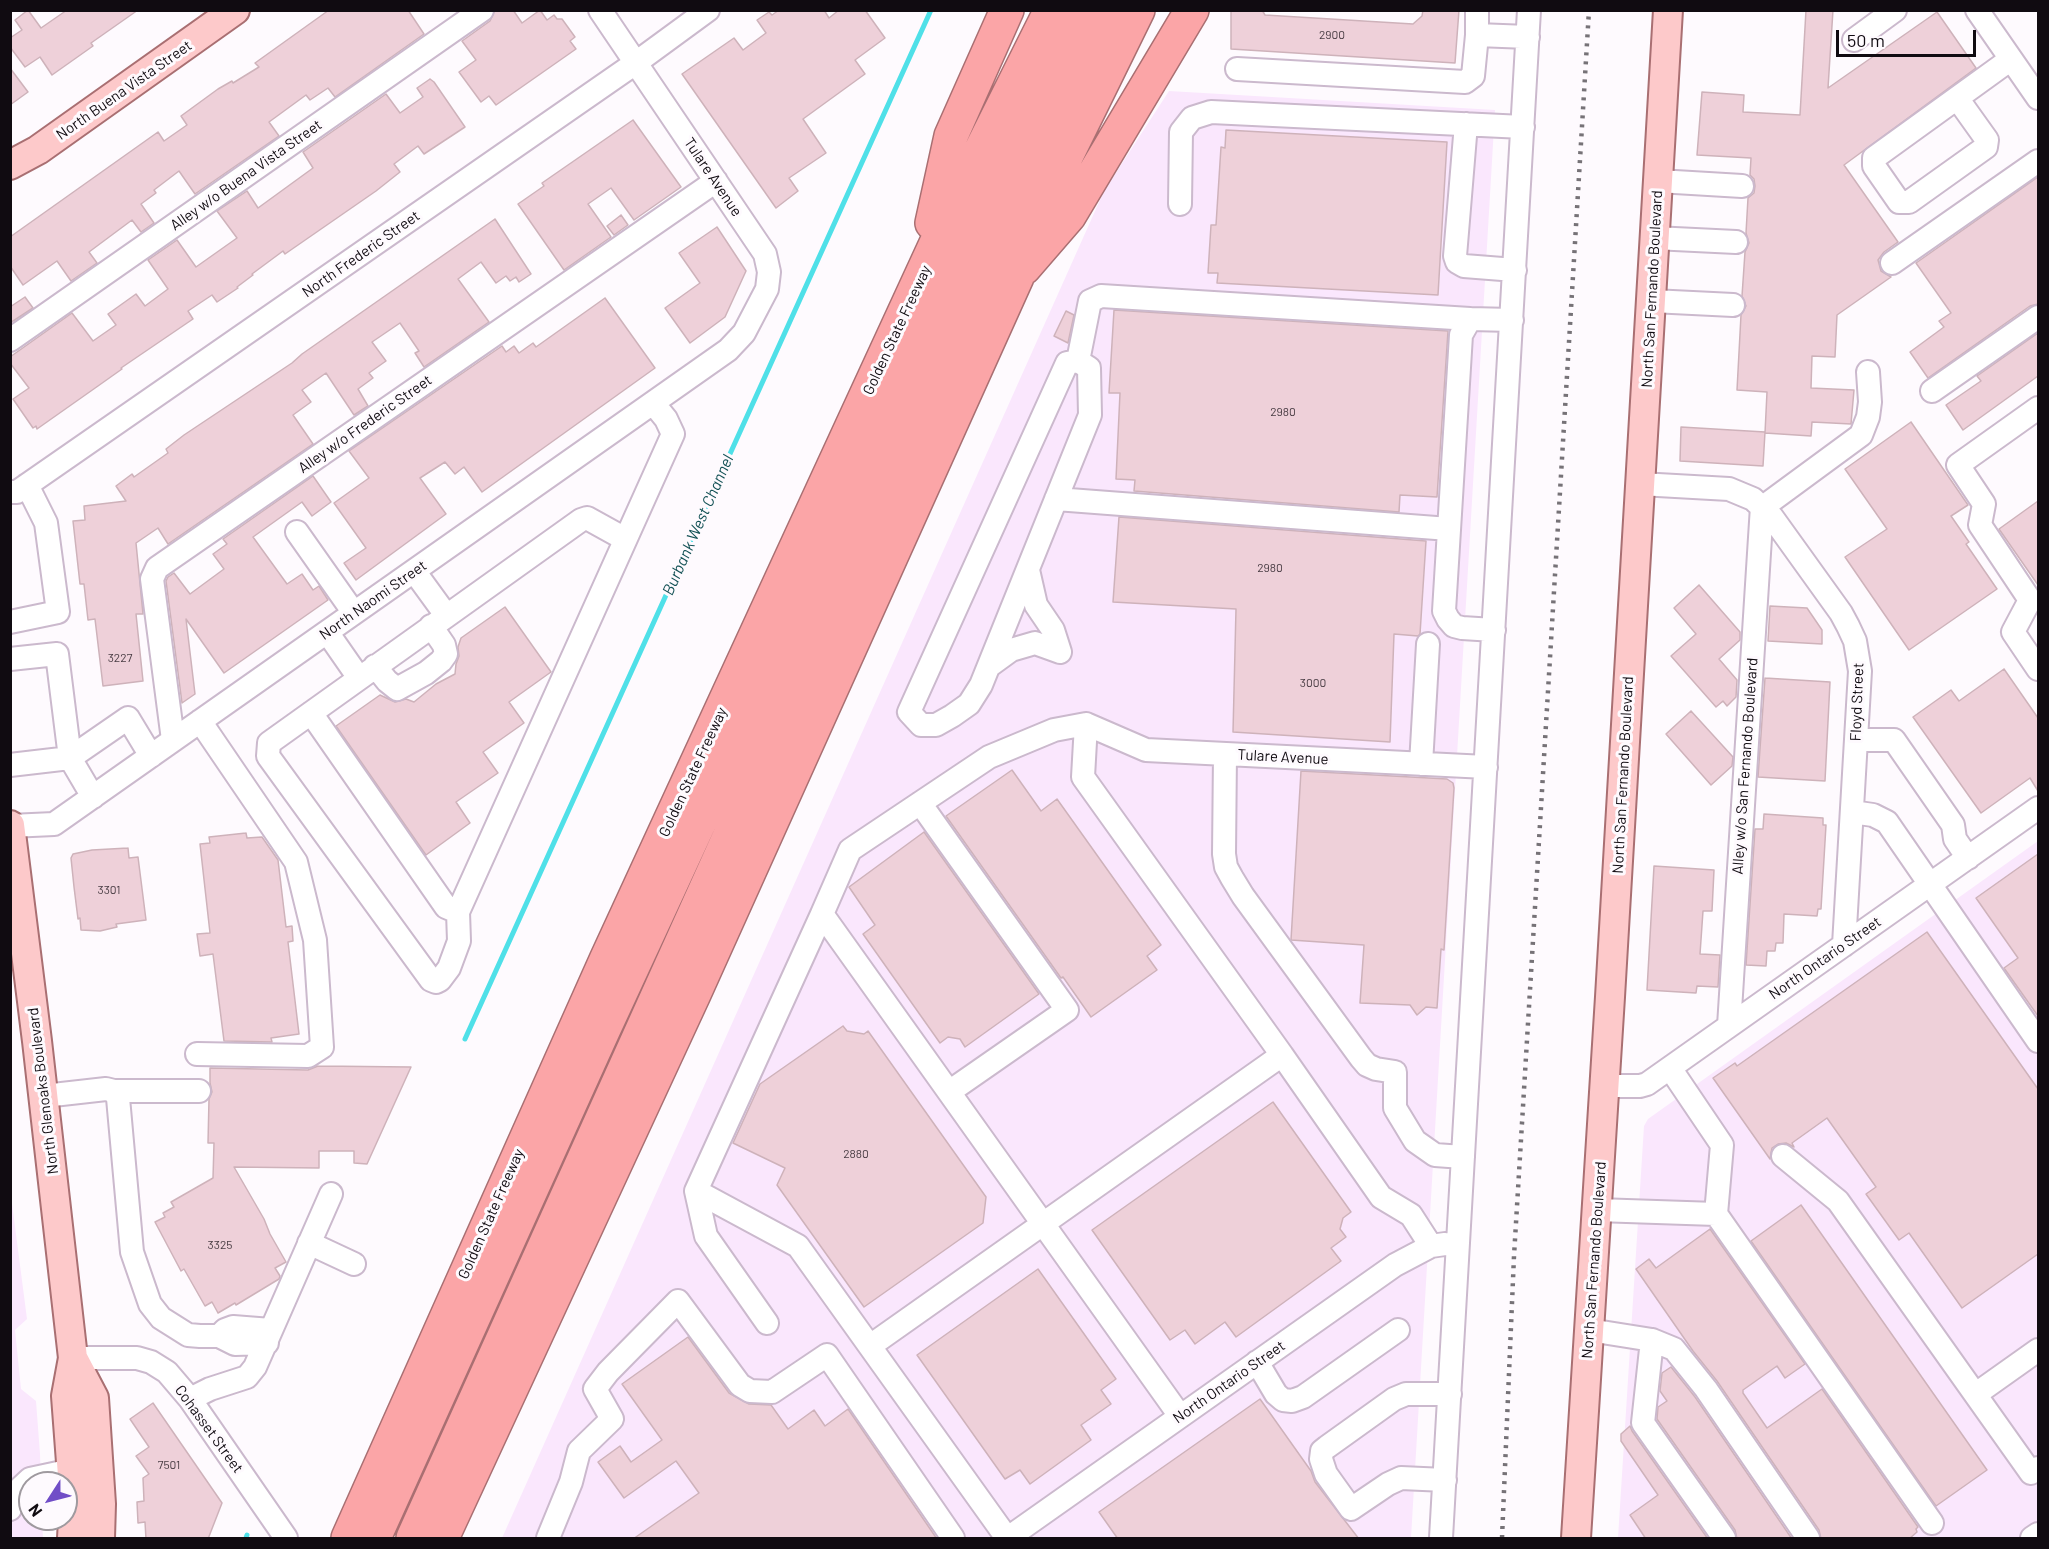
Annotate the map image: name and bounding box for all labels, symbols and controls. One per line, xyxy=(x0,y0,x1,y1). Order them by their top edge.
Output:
scale bar xyxy=(1839,18,1978,56)
house number: 2900 xyxy=(1319,28,1345,42)
text: 50 m xyxy=(1847,29,1885,51)
street label: North Buena Vista Street xyxy=(53,36,195,144)
street label: Alley w/o Buena Vista Street xyxy=(167,116,325,234)
street label: Tulare Avenue xyxy=(680,134,746,220)
street label: North San Fernando Boulevard xyxy=(1638,190,1666,388)
street label: North Frederic Street xyxy=(299,207,423,301)
street label: Golden State Freeway xyxy=(859,262,935,398)
street label: Alley w/o Frederic Street xyxy=(295,371,435,477)
house number: 2980 xyxy=(1270,405,1296,419)
water label: Burbank West Channel xyxy=(658,452,738,598)
street label: North Naomi Street xyxy=(316,556,430,644)
house number: 2980 xyxy=(1257,561,1283,575)
house number: 3227 xyxy=(108,651,132,665)
street label: Alley w/o San Fernando Boulevard xyxy=(1728,657,1762,875)
street label: Floyd Street xyxy=(1847,662,1867,742)
house number: 3000 xyxy=(1300,676,1326,690)
street label: North San Fernando Boulevard xyxy=(1609,676,1637,874)
street label: Golden State Freeway xyxy=(655,704,731,840)
street label: Tulare Avenue xyxy=(1237,746,1329,768)
house number: 3301 xyxy=(97,883,121,897)
street label: North Ontario Street xyxy=(1766,913,1884,1003)
street label: North Glenoaks Boulevard xyxy=(24,1007,62,1175)
street label: Golden State Freeway xyxy=(454,1146,528,1282)
house number: 2880 xyxy=(843,1147,869,1161)
street label: North San Fernando Boulevard xyxy=(1578,1161,1610,1359)
house number: 3325 xyxy=(208,1238,232,1252)
street label: North Ontario Street xyxy=(1170,1337,1288,1427)
street label: Cohasset Street xyxy=(171,1381,247,1477)
house number: 7501 xyxy=(158,1458,180,1472)
north arrow xyxy=(18,1471,78,1531)
text: N xyxy=(24,1501,45,1521)

